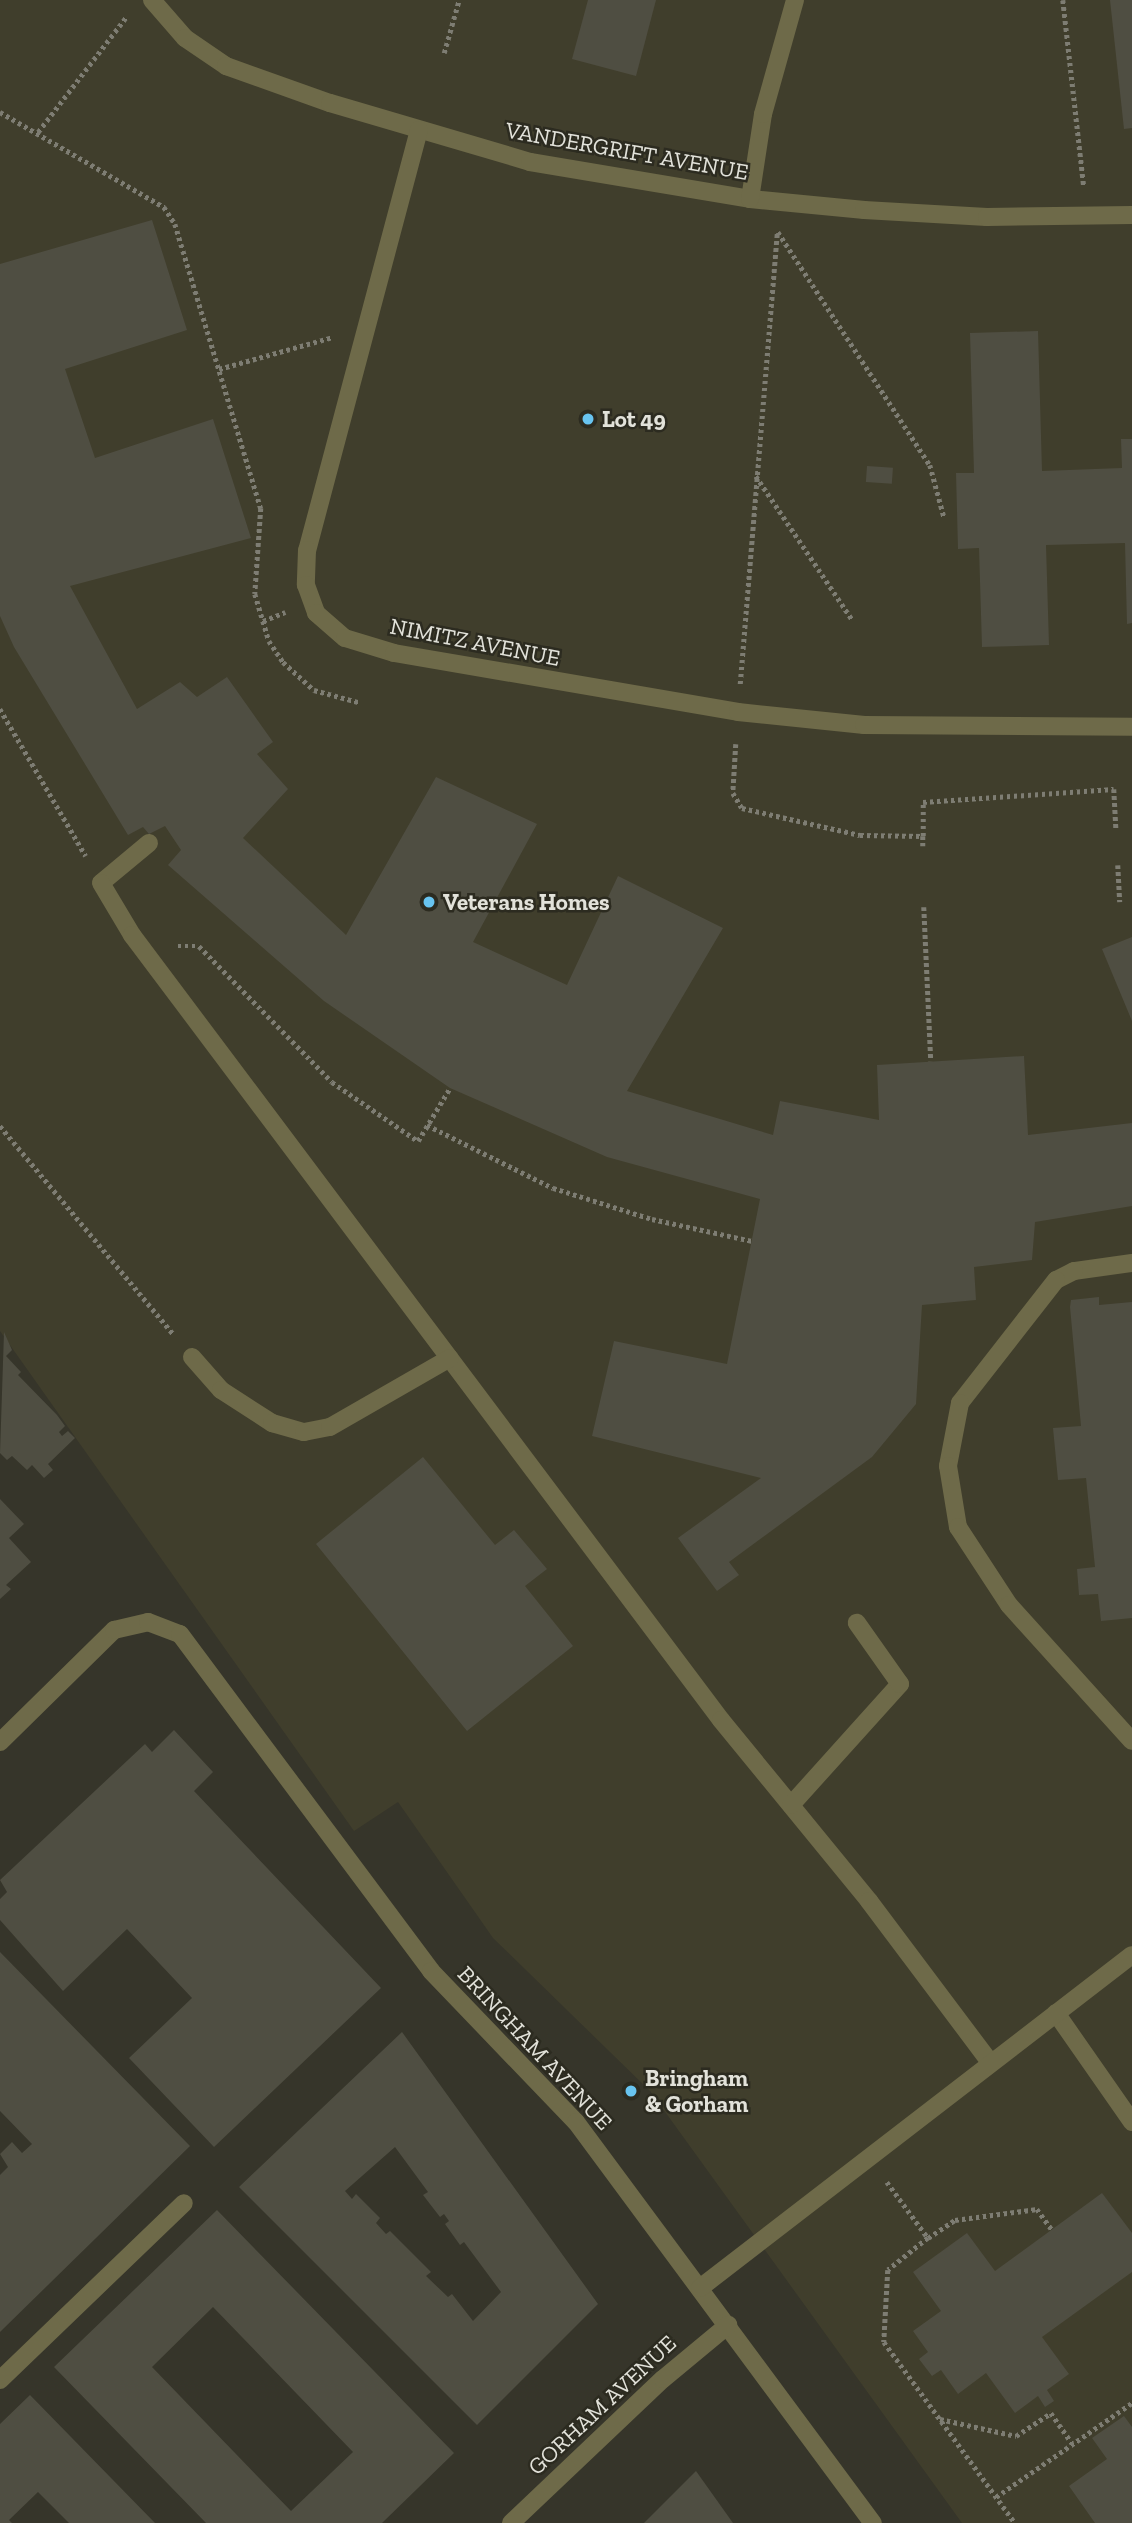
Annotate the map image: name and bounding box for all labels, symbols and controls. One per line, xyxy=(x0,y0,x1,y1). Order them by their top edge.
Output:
street label: VANDERGRIFT AVENUE xyxy=(503,116,751,186)
place label: Lot 49 xyxy=(602,405,666,433)
marker: Lot 49 xyxy=(580,411,596,427)
street label: NIMITZ AVENUE xyxy=(387,612,563,672)
place label: Veterans Homes xyxy=(443,888,610,916)
marker: Veterans Homes xyxy=(421,894,437,910)
street label: BRINGHAM AVENUE xyxy=(452,1960,618,2136)
place label: Bringham & Gorham xyxy=(645,2064,748,2118)
marker: Bringham & Gorham xyxy=(623,2083,639,2099)
street label: GORHAM AVENUE xyxy=(522,2329,682,2481)

